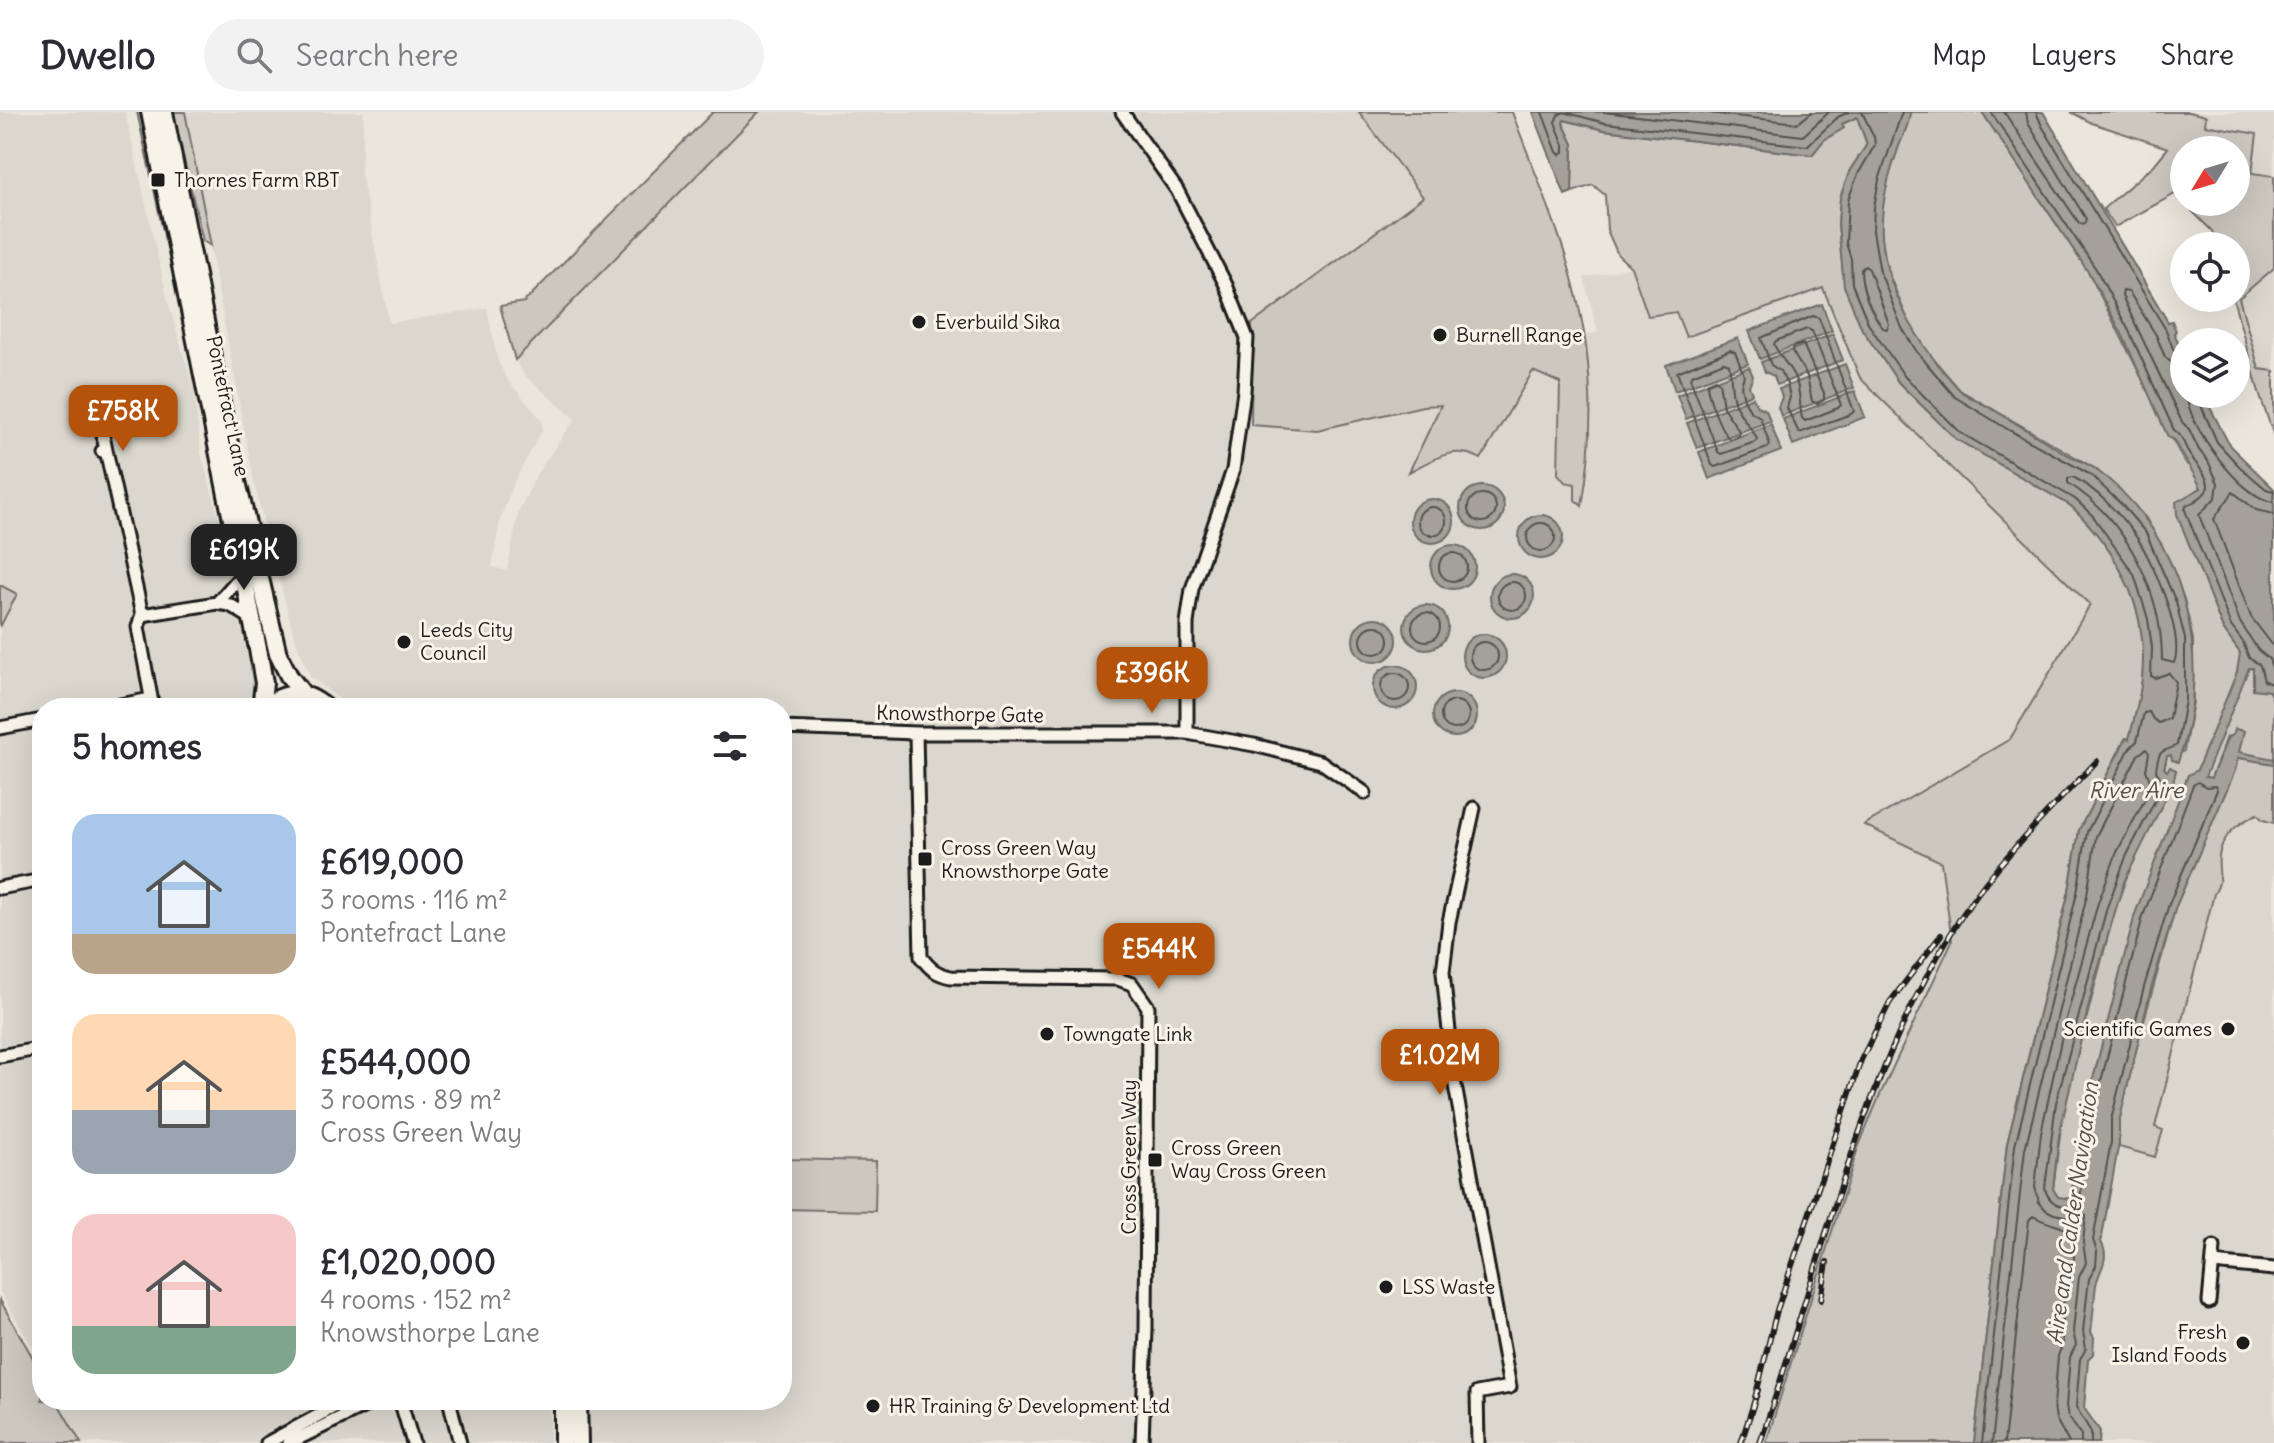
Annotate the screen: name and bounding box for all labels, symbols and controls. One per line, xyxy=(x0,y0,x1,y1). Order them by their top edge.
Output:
search box xyxy=(204,19,764,91)
text: Dwello xyxy=(40,32,156,79)
icon: search xyxy=(232,33,276,77)
text: Search here xyxy=(296,36,458,74)
text: Map xyxy=(1932,37,1987,73)
text: Layers xyxy=(2031,37,2117,73)
text: Share xyxy=(2161,37,2234,73)
north arrow xyxy=(2170,136,2250,216)
map controls xyxy=(2170,136,2250,408)
place label: Thornes Farm RBT xyxy=(174,167,340,192)
marker: Thornes Farm RBT xyxy=(149,171,167,189)
button: locate xyxy=(2170,232,2250,312)
place label: Everbuild Sika xyxy=(935,309,1060,334)
marker: Everbuild Sika xyxy=(910,313,928,331)
place label: Burnell Range xyxy=(1456,322,1583,347)
marker: Burnell Range xyxy=(1431,326,1449,344)
button: layers xyxy=(2170,328,2250,408)
street label: Pontefract Lane xyxy=(201,333,256,479)
pin: £758K xyxy=(67,385,179,453)
text: £758K xyxy=(87,394,159,427)
pin: £619K xyxy=(188,524,300,592)
text: £619K xyxy=(209,533,279,566)
place label: Leeds City Council xyxy=(420,617,513,665)
marker: Leeds City Council xyxy=(395,633,413,651)
pin: £396K xyxy=(1096,647,1208,715)
text: £396K xyxy=(1115,656,1189,689)
street label: Knowsthorpe Gate xyxy=(876,700,1044,727)
icon: filters xyxy=(708,724,752,768)
text: 5 homes xyxy=(72,725,202,768)
water label: River Aire xyxy=(2089,776,2186,804)
place label: Cross Green Way Knowsthorpe Gate xyxy=(941,835,1109,883)
text: £619,000 xyxy=(320,840,464,883)
icon: home xyxy=(136,846,232,942)
marker: Cross Green Way Knowsthorpe Gate xyxy=(916,850,934,868)
text: 3 rooms · 116 m² xyxy=(320,883,508,916)
text: Pontefract Lane xyxy=(320,916,507,949)
pin: £544K xyxy=(1103,923,1215,991)
text: £544K xyxy=(1121,932,1197,965)
place label: Scientific Games xyxy=(2064,1016,2212,1041)
marker: Scientific Games xyxy=(2219,1020,2237,1038)
place label: Towngate Link xyxy=(1063,1021,1192,1046)
marker: Towngate Link xyxy=(1038,1025,1056,1043)
pin: £1.02M xyxy=(1375,1029,1505,1097)
text: £1.02M xyxy=(1399,1038,1481,1071)
text: £544,000 xyxy=(320,1040,471,1083)
icon: home xyxy=(136,1046,232,1142)
street label: Cross Green Way xyxy=(1116,1079,1141,1235)
water label: Aire and Calder Navigation xyxy=(2040,1079,2104,1346)
text: 3 rooms · 89 m² xyxy=(320,1083,502,1116)
text: Cross Green Way xyxy=(320,1116,522,1149)
place label: Cross Green Way Cross Green xyxy=(1171,1135,1326,1183)
marker: Cross Green Way Cross Green xyxy=(1146,1151,1164,1169)
text: £1,020,000 xyxy=(320,1240,496,1283)
icon: home xyxy=(136,1246,232,1342)
place label: LSS Waste xyxy=(1402,1274,1495,1299)
marker: LSS Waste xyxy=(1377,1278,1395,1296)
text: 4 rooms · 152 m² xyxy=(320,1283,512,1316)
text: Knowsthorpe Lane xyxy=(320,1316,540,1349)
place label: Fresh Island Foods xyxy=(2111,1319,2227,1367)
marker: Fresh Island Foods xyxy=(2234,1334,2252,1352)
place label: HR Training & Development Ltd xyxy=(889,1393,1170,1418)
marker: HR Training & Development Ltd xyxy=(864,1397,882,1415)

